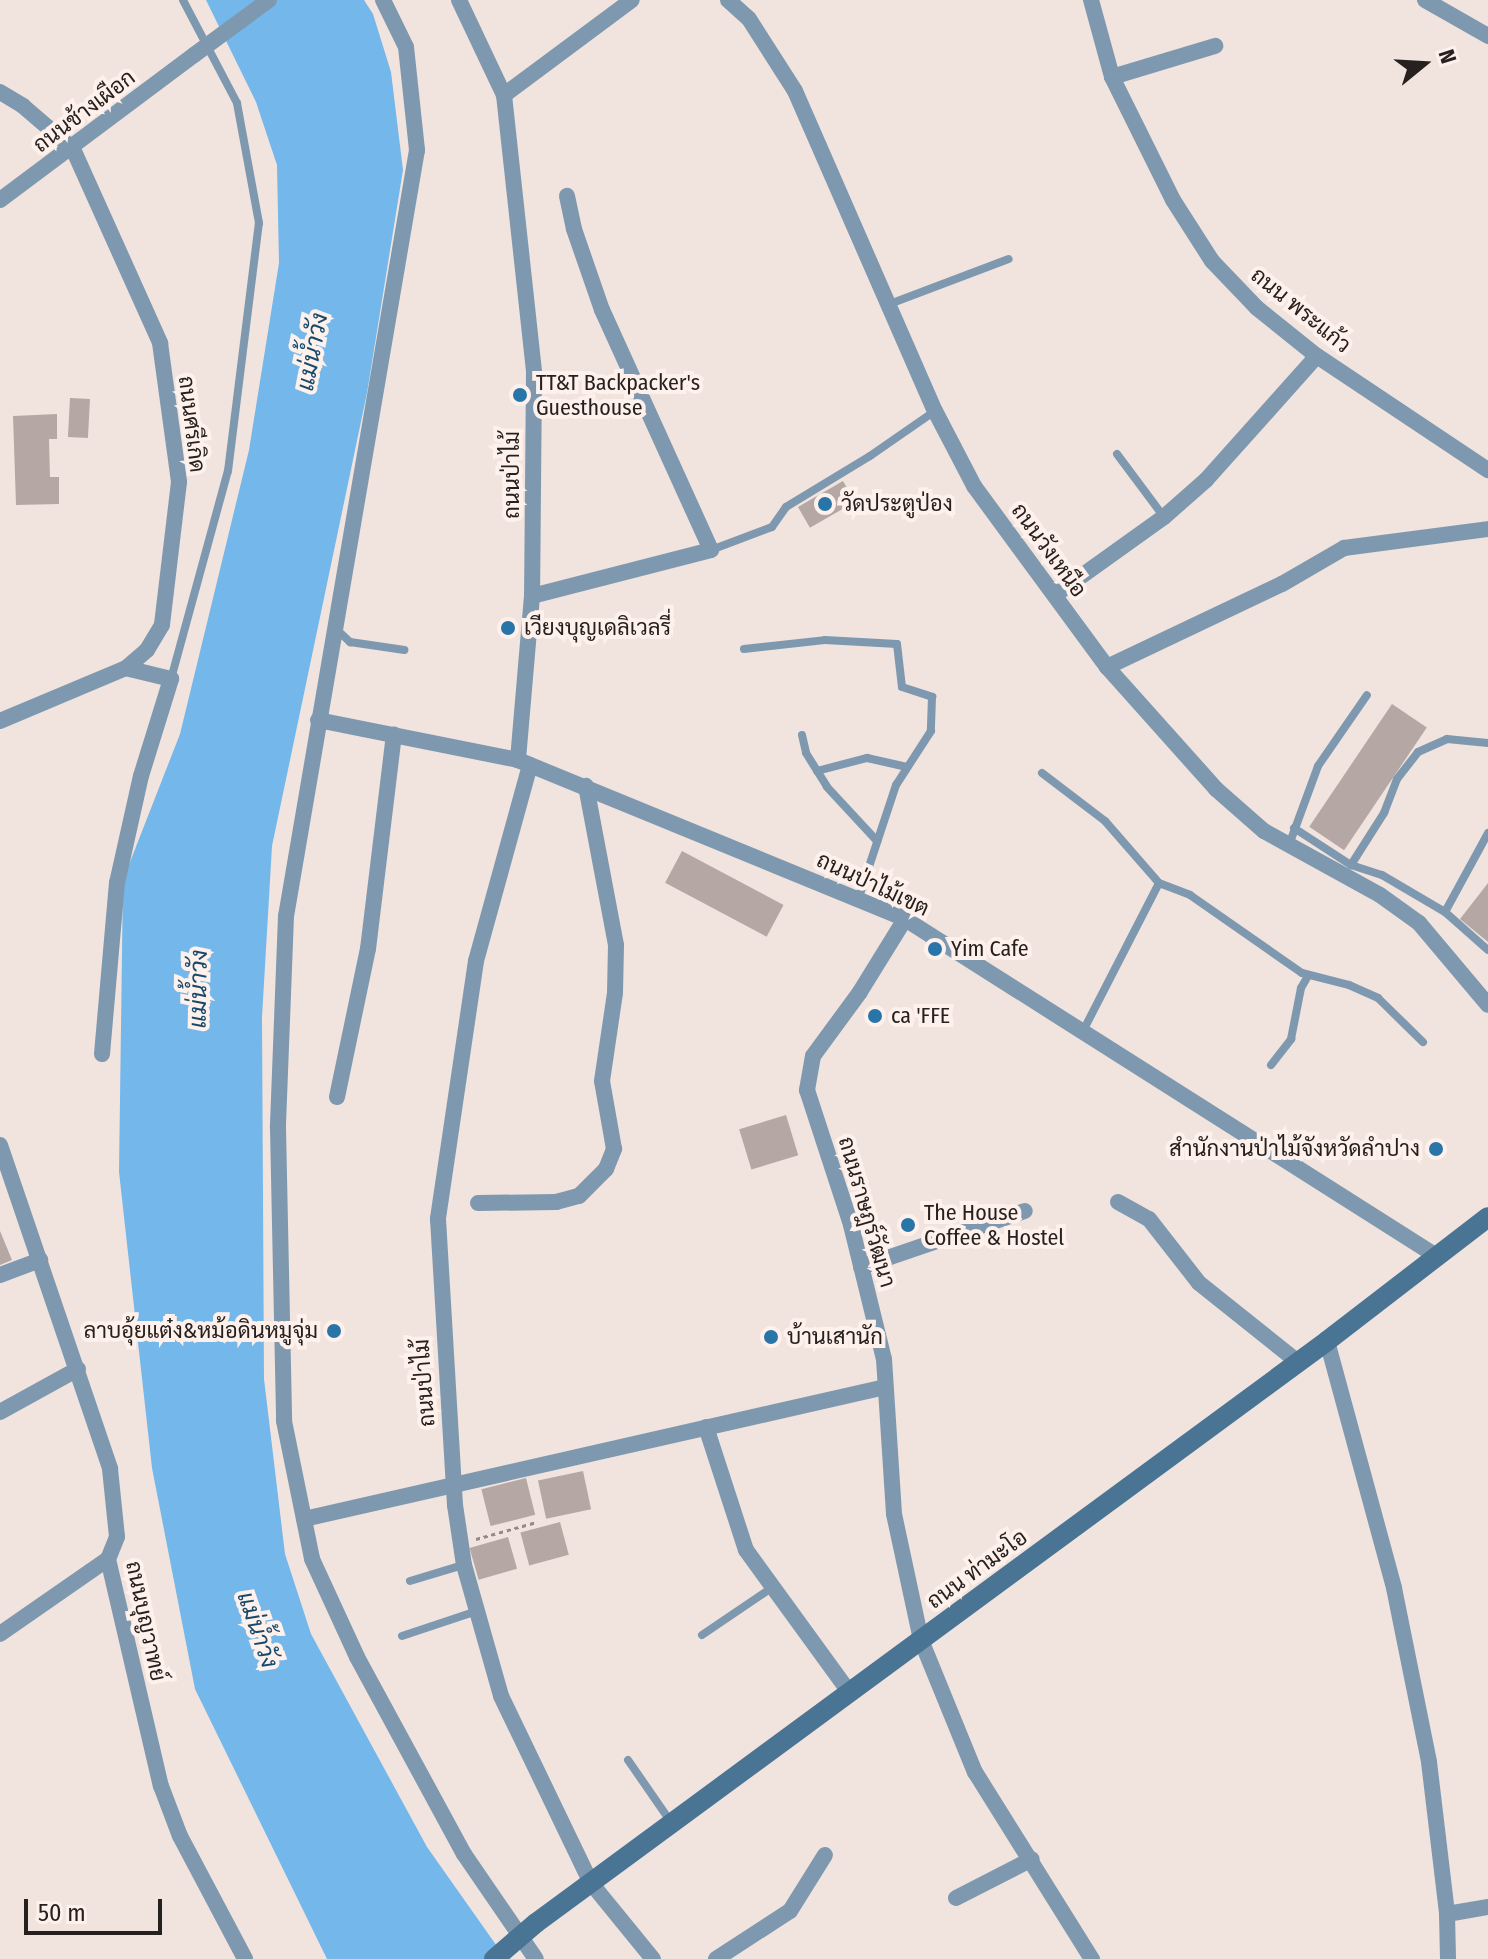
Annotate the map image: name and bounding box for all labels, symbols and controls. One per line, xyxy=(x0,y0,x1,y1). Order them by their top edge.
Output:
north arrow xyxy=(1384,24,1464,104)
text: N xyxy=(1432,46,1462,67)
street label: ถนนช้างเผือก xyxy=(28,64,140,158)
street label: ถนน พระแก้ว xyxy=(1246,262,1356,358)
water label: แม่น้ำวัง xyxy=(291,311,335,393)
place label: TT&T Backpacker's Guesthouse xyxy=(536,369,700,420)
street label: ถนนศรีเกิด xyxy=(173,374,211,474)
marker: TT&T Backpacker's Guesthouse xyxy=(511,386,529,404)
street label: ถนนป่าไม้ xyxy=(499,431,525,519)
place label: วัดประตูป่อง xyxy=(841,491,953,517)
marker: วัดประตูป่อง xyxy=(816,495,834,513)
street label: ถนนวังเหนือ xyxy=(1006,498,1092,602)
place label: เวียงบุญเดลิเวลรี่ xyxy=(524,615,671,641)
marker: เวียงบุญเดลิเวลรี่ xyxy=(499,619,517,637)
street label: ถนนป่าไม้เขต xyxy=(812,846,934,922)
place label: Yim Cafe xyxy=(951,936,1029,962)
marker: Yim Cafe xyxy=(926,940,944,958)
water label: แม่น้ำวัง xyxy=(184,949,214,1029)
place label: ca 'FFE xyxy=(891,1003,950,1029)
marker: ca 'FFE xyxy=(866,1007,884,1025)
street label: ถนนราษฎร์วัฒนา xyxy=(833,1134,901,1290)
place label: สำนักงานป่าไม้จังหวัดลำปาง xyxy=(1169,1136,1420,1162)
marker: สำนักงานป่าไม้จังหวัดลำปาง xyxy=(1427,1140,1445,1158)
place label: The House Coffee & Hostel xyxy=(924,1199,1064,1250)
marker: The House Coffee & Hostel xyxy=(899,1216,917,1234)
place label: ลาบอุ้ยแต๋ง&หม้อดินหมูจุ่ม xyxy=(83,1318,318,1344)
marker: ลาบอุ้ยแต๋ง&หม้อดินหมูจุ่ม xyxy=(325,1322,343,1340)
place label: บ้านเสานัก xyxy=(787,1324,883,1350)
marker: บ้านเสานัก xyxy=(762,1328,780,1346)
street label: ถนนป่าไม้ xyxy=(408,1338,440,1428)
street label: ถนน ท่ามะโอ xyxy=(922,1524,1032,1614)
street label: ถนนบุญวาทย์ xyxy=(120,1558,172,1684)
water label: แม่น้ำวัง xyxy=(231,1588,283,1672)
scale bar xyxy=(28,1883,166,1933)
text: 50 m xyxy=(38,1899,86,1927)

